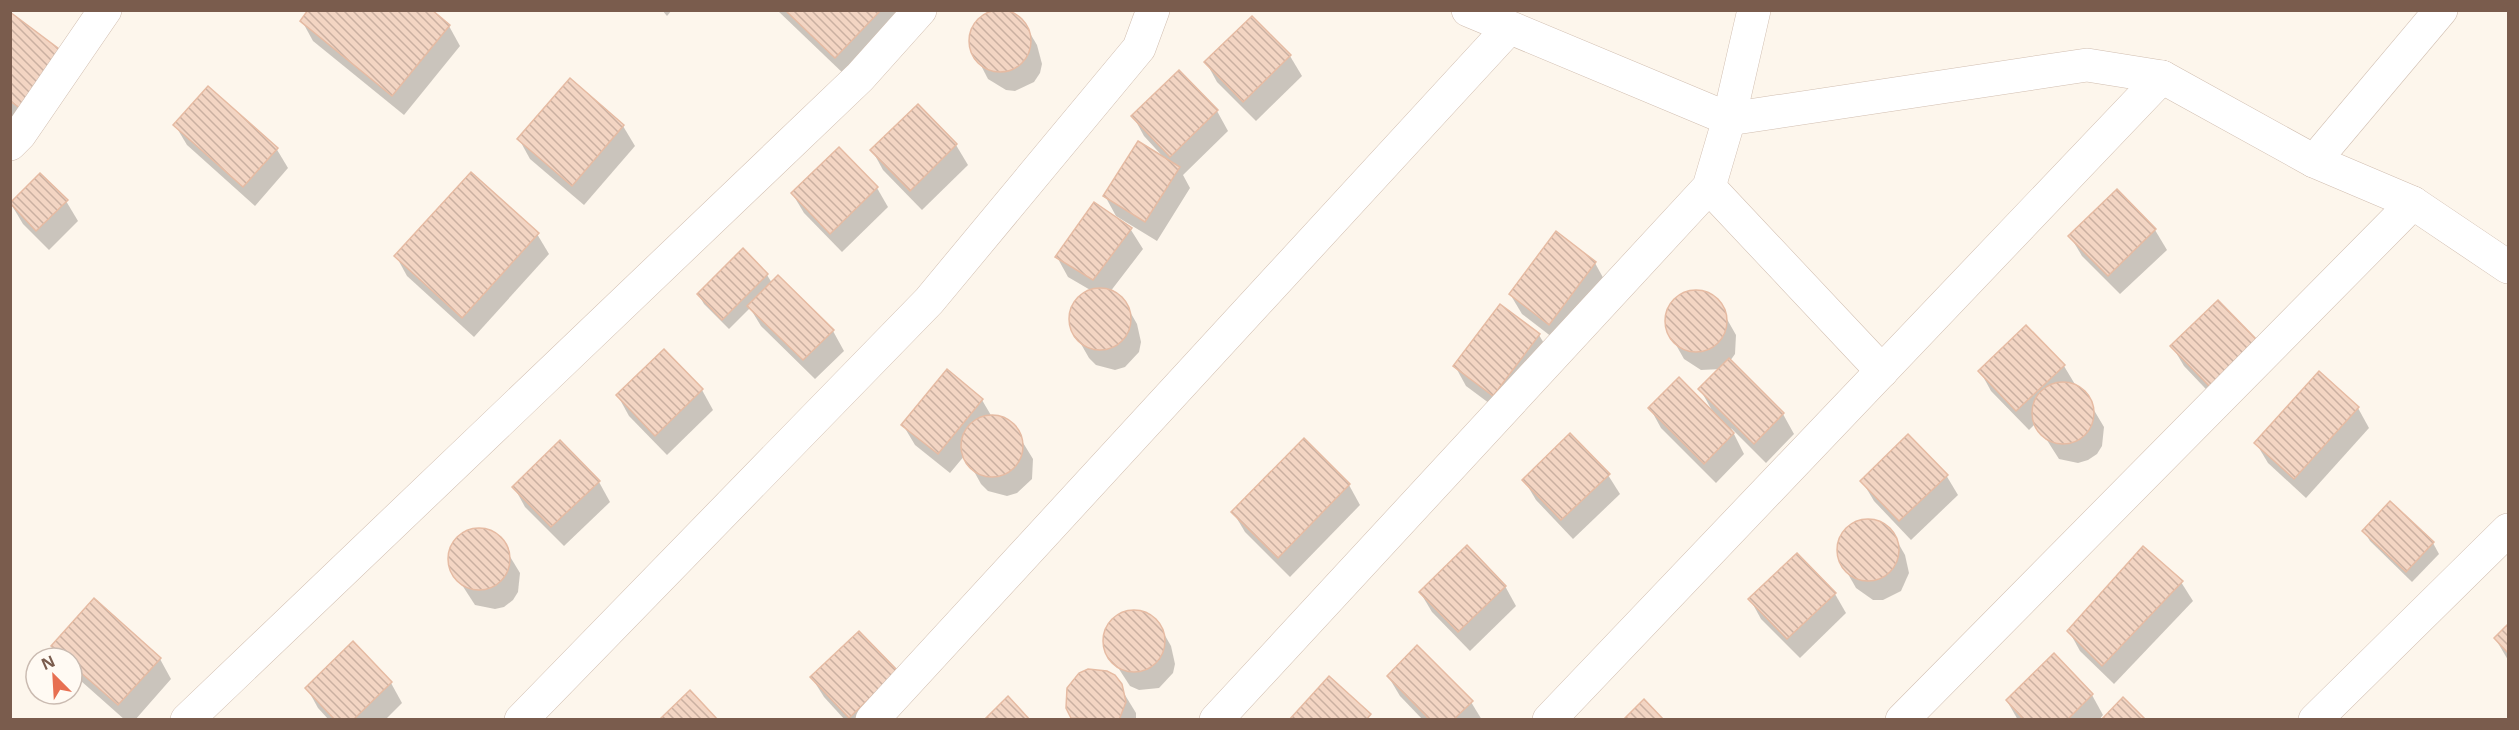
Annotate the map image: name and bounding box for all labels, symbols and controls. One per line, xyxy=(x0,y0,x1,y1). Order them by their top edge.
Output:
north arrow xyxy=(24,646,84,706)
text: N xyxy=(37,650,58,675)

